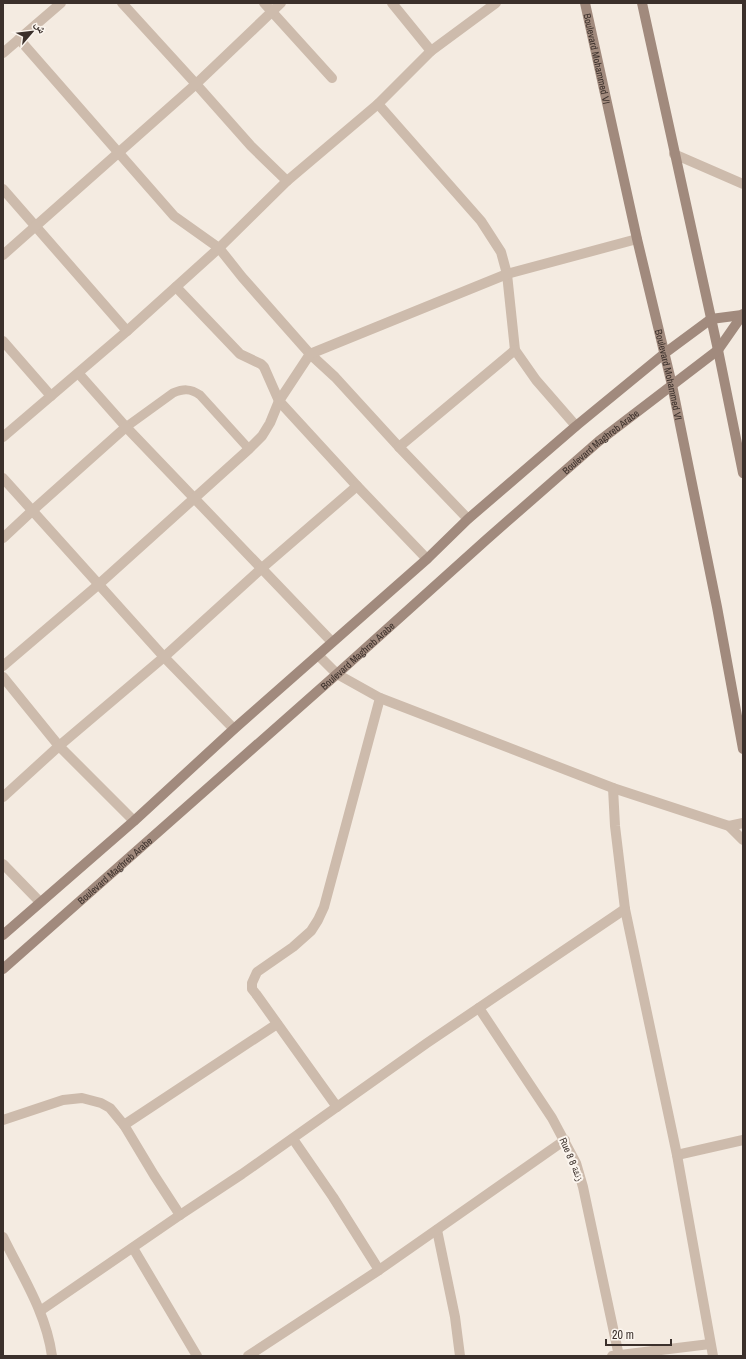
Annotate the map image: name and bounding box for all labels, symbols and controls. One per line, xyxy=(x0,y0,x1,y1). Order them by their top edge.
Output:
north arrow xyxy=(12,12,52,52)
street label: Boulevard Mohammed VI xyxy=(580,12,613,105)
text: ش xyxy=(31,19,50,37)
street label: Boulevard Mohammed VI xyxy=(652,328,685,421)
street label: Boulevard Maghreb Arabe xyxy=(560,407,642,477)
street label: Boulevard Maghreb Arabe xyxy=(318,619,398,693)
street label: Boulevard Maghreb Arabe xyxy=(75,834,155,907)
street label: Rue 8 8 زنقة xyxy=(557,1135,587,1183)
scale bar xyxy=(606,1321,671,1347)
text: 20 m xyxy=(612,1327,634,1343)

